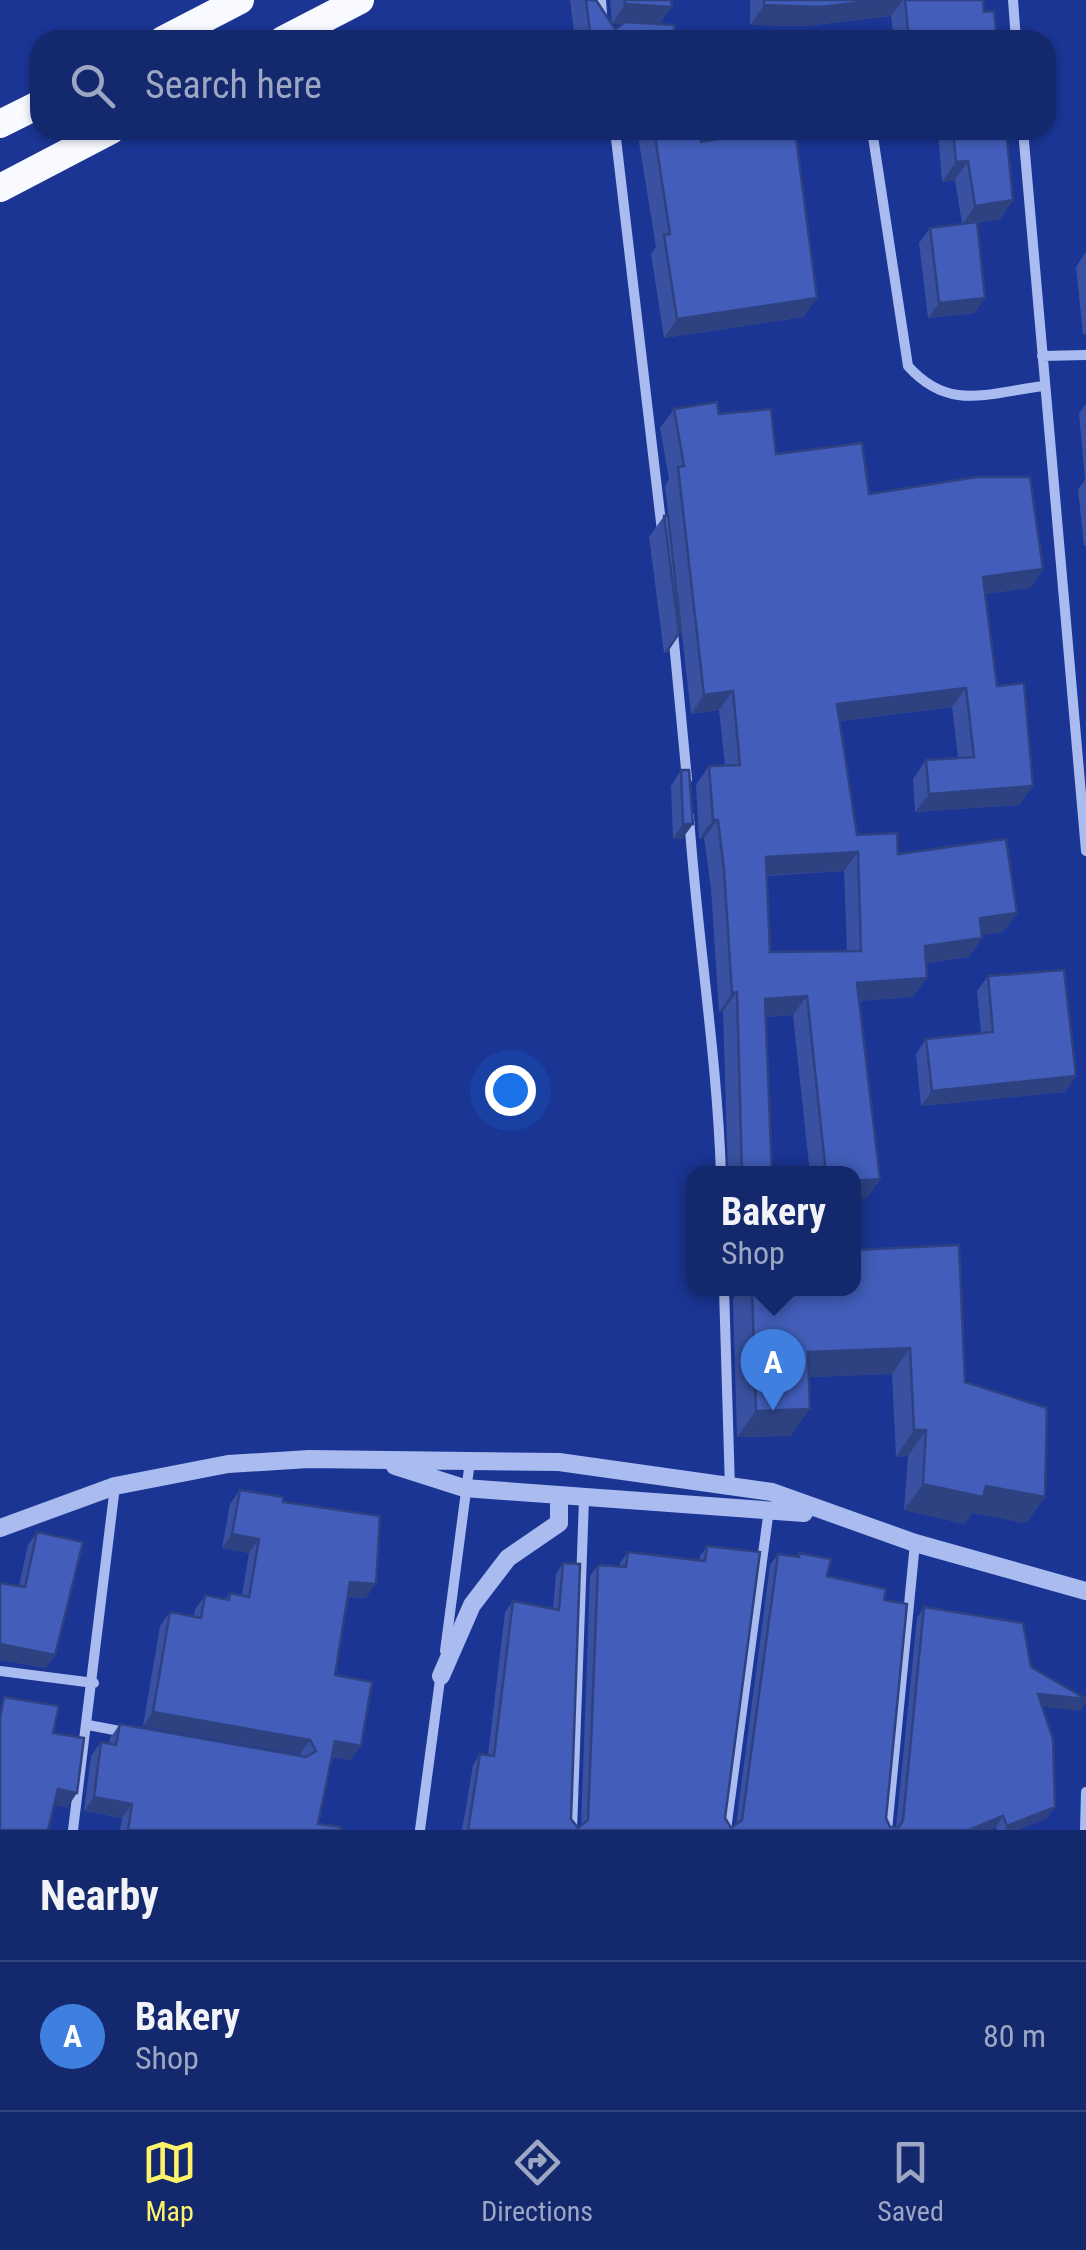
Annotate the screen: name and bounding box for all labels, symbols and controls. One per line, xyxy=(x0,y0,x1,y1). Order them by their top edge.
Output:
search box xyxy=(30,30,1056,140)
icon: search xyxy=(65,58,120,113)
text: Search here xyxy=(145,63,322,107)
your location xyxy=(485,1065,536,1116)
popup xyxy=(686,1166,861,1296)
text: Bakery xyxy=(721,1190,826,1234)
text: Shop xyxy=(721,1234,785,1272)
pin: A xyxy=(740,1328,806,1411)
text: Nearby xyxy=(40,1871,159,1920)
text: Bakery xyxy=(135,1995,240,2039)
text: A xyxy=(63,2017,82,2055)
text: 80 m xyxy=(983,2017,1046,2055)
text: Shop xyxy=(135,2039,199,2077)
tab: Map xyxy=(142,2135,197,2228)
tab: Directions xyxy=(481,2135,593,2228)
tab: Saved xyxy=(877,2135,944,2228)

